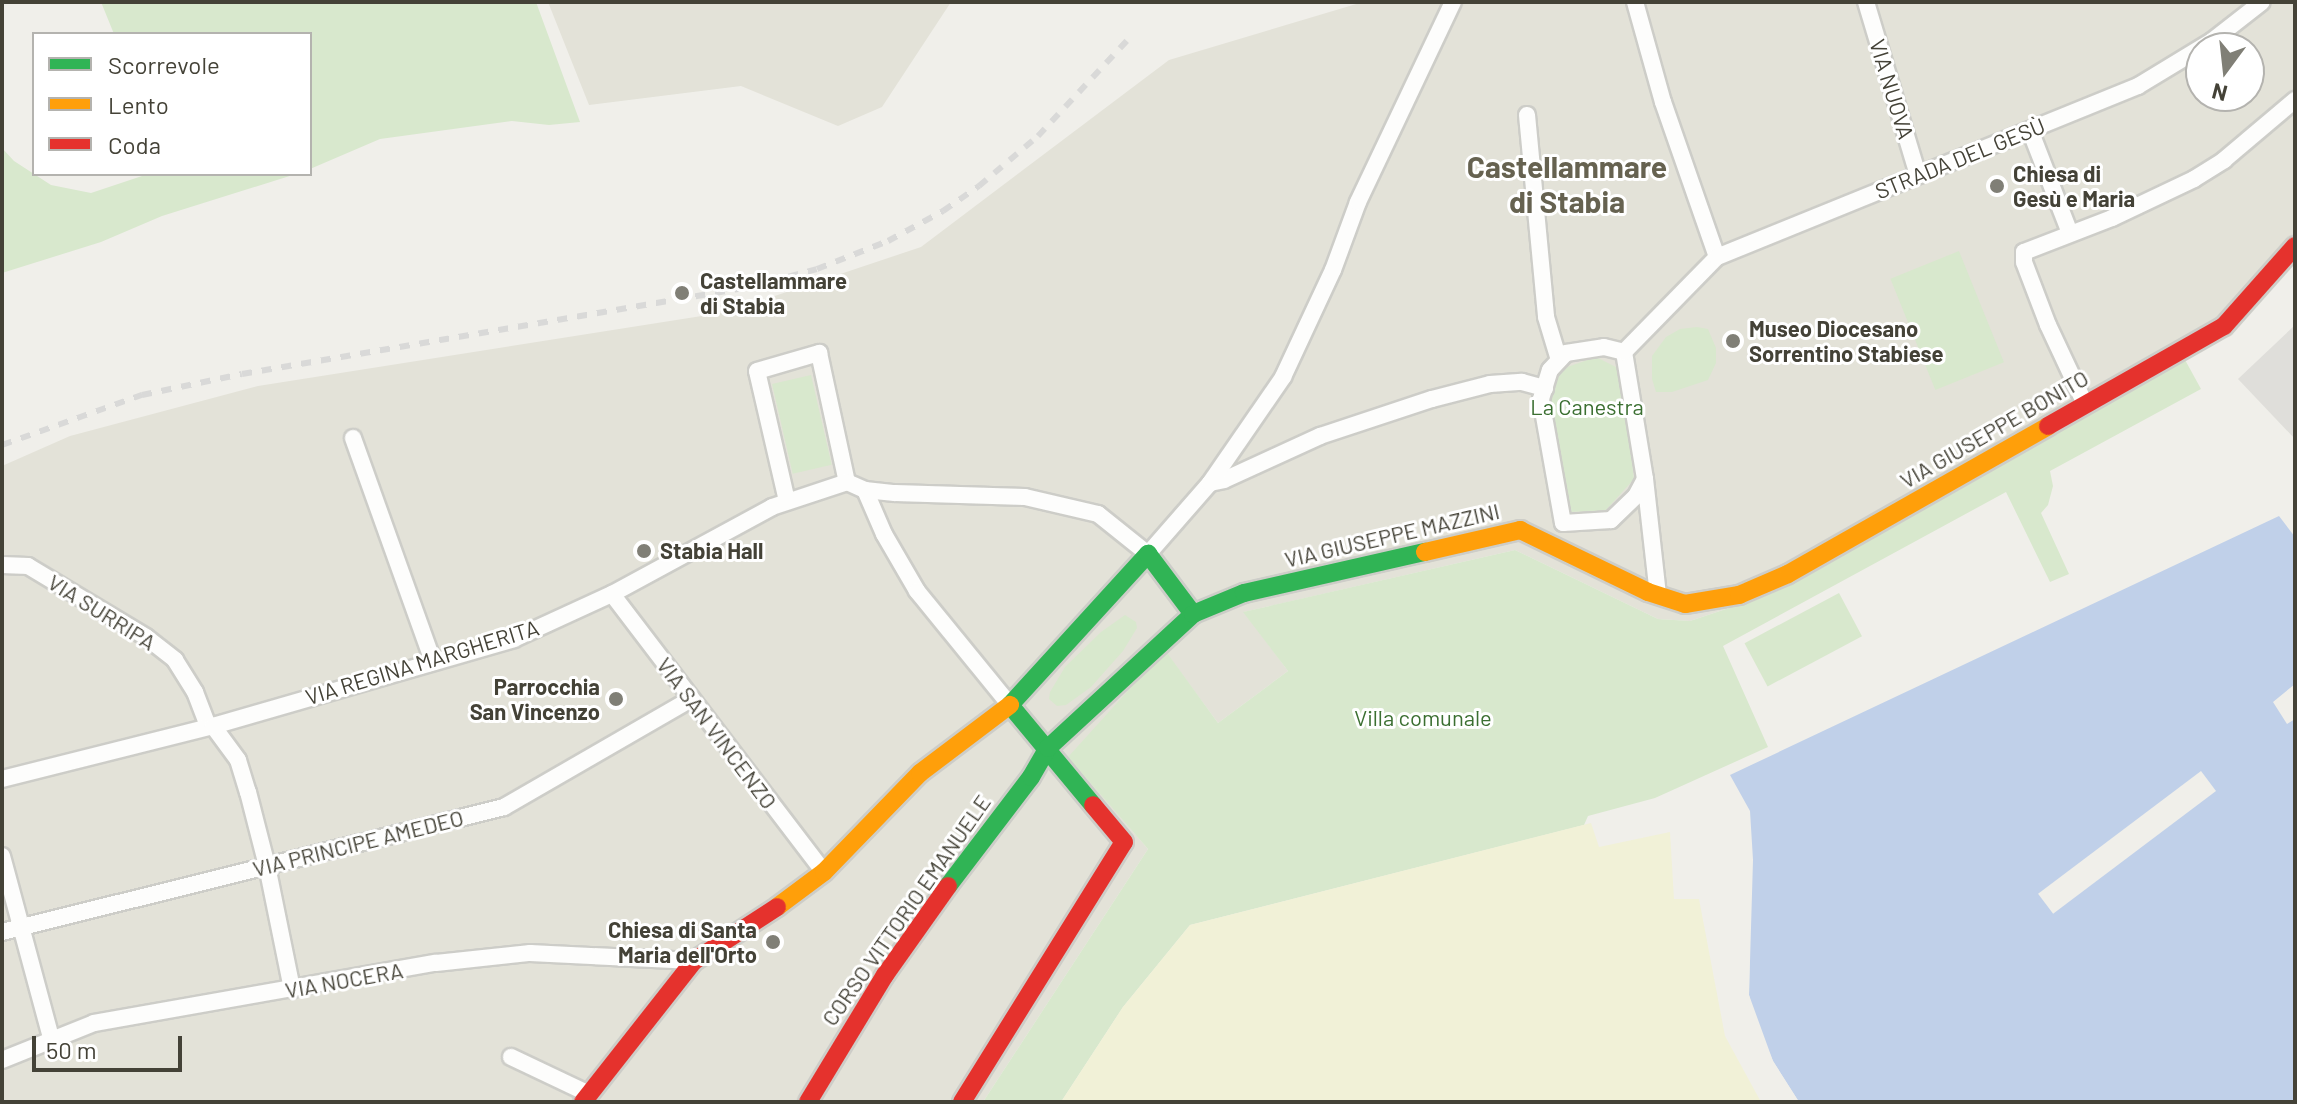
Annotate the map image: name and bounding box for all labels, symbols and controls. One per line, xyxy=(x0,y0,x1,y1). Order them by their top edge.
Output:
legend xyxy=(32,32,312,176)
north arrow xyxy=(2185,32,2265,112)
street label: VIA NUOVA xyxy=(1864,36,1920,142)
text: Scorrevole xyxy=(108,50,220,79)
text: N xyxy=(2209,79,2230,108)
text: Lento xyxy=(108,90,169,119)
street label: STRADA DEL GESÙ xyxy=(1871,112,2049,204)
text: Coda xyxy=(108,130,161,159)
district label: Castellammare di Stabia xyxy=(1467,148,1667,218)
place label: Chiesa di Gesù e Maria xyxy=(2013,160,2135,212)
marker: Chiesa di Gesù e Maria xyxy=(1988,177,2006,195)
place label: Castellammare di Stabia xyxy=(700,267,847,318)
marker: Castellammare di Stabia xyxy=(671,282,693,304)
place label: Museo Diocesano Sorrentino Stabiese xyxy=(1749,315,1944,366)
marker: Museo Diocesano Sorrentino Stabiese xyxy=(1724,332,1742,350)
street label: VIA GIUSEPPE BONITO xyxy=(1895,364,2093,494)
park label: La Canestra xyxy=(1530,394,1644,420)
street label: VIA GIUSEPPE MAZZINI xyxy=(1282,497,1502,573)
place label: Stabia Hall xyxy=(660,538,763,564)
marker: Stabia Hall xyxy=(635,542,653,560)
street label: VIA SURRIPA xyxy=(43,568,161,656)
street label: VIA REGINA MARGHERITA xyxy=(302,614,542,710)
street label: VIA SAN VINCENZO xyxy=(651,652,783,814)
place label: Parrocchia San Vincenzo xyxy=(470,673,600,724)
marker: Parrocchia San Vincenzo xyxy=(607,690,625,708)
park label: Villa comunale xyxy=(1354,705,1492,731)
street label: CORSO VITTORIO EMANUELE xyxy=(816,790,996,1030)
street label: VIA PRINCIPE AMEDEO xyxy=(250,804,466,882)
place label: Chiesa di Santa Maria dell'Orto xyxy=(608,916,757,968)
marker: Chiesa di Santa Maria dell'Orto xyxy=(764,933,782,951)
street label: VIA NOCERA xyxy=(283,957,405,1003)
scale bar xyxy=(36,1020,186,1070)
text: 50 m xyxy=(46,1035,97,1064)

